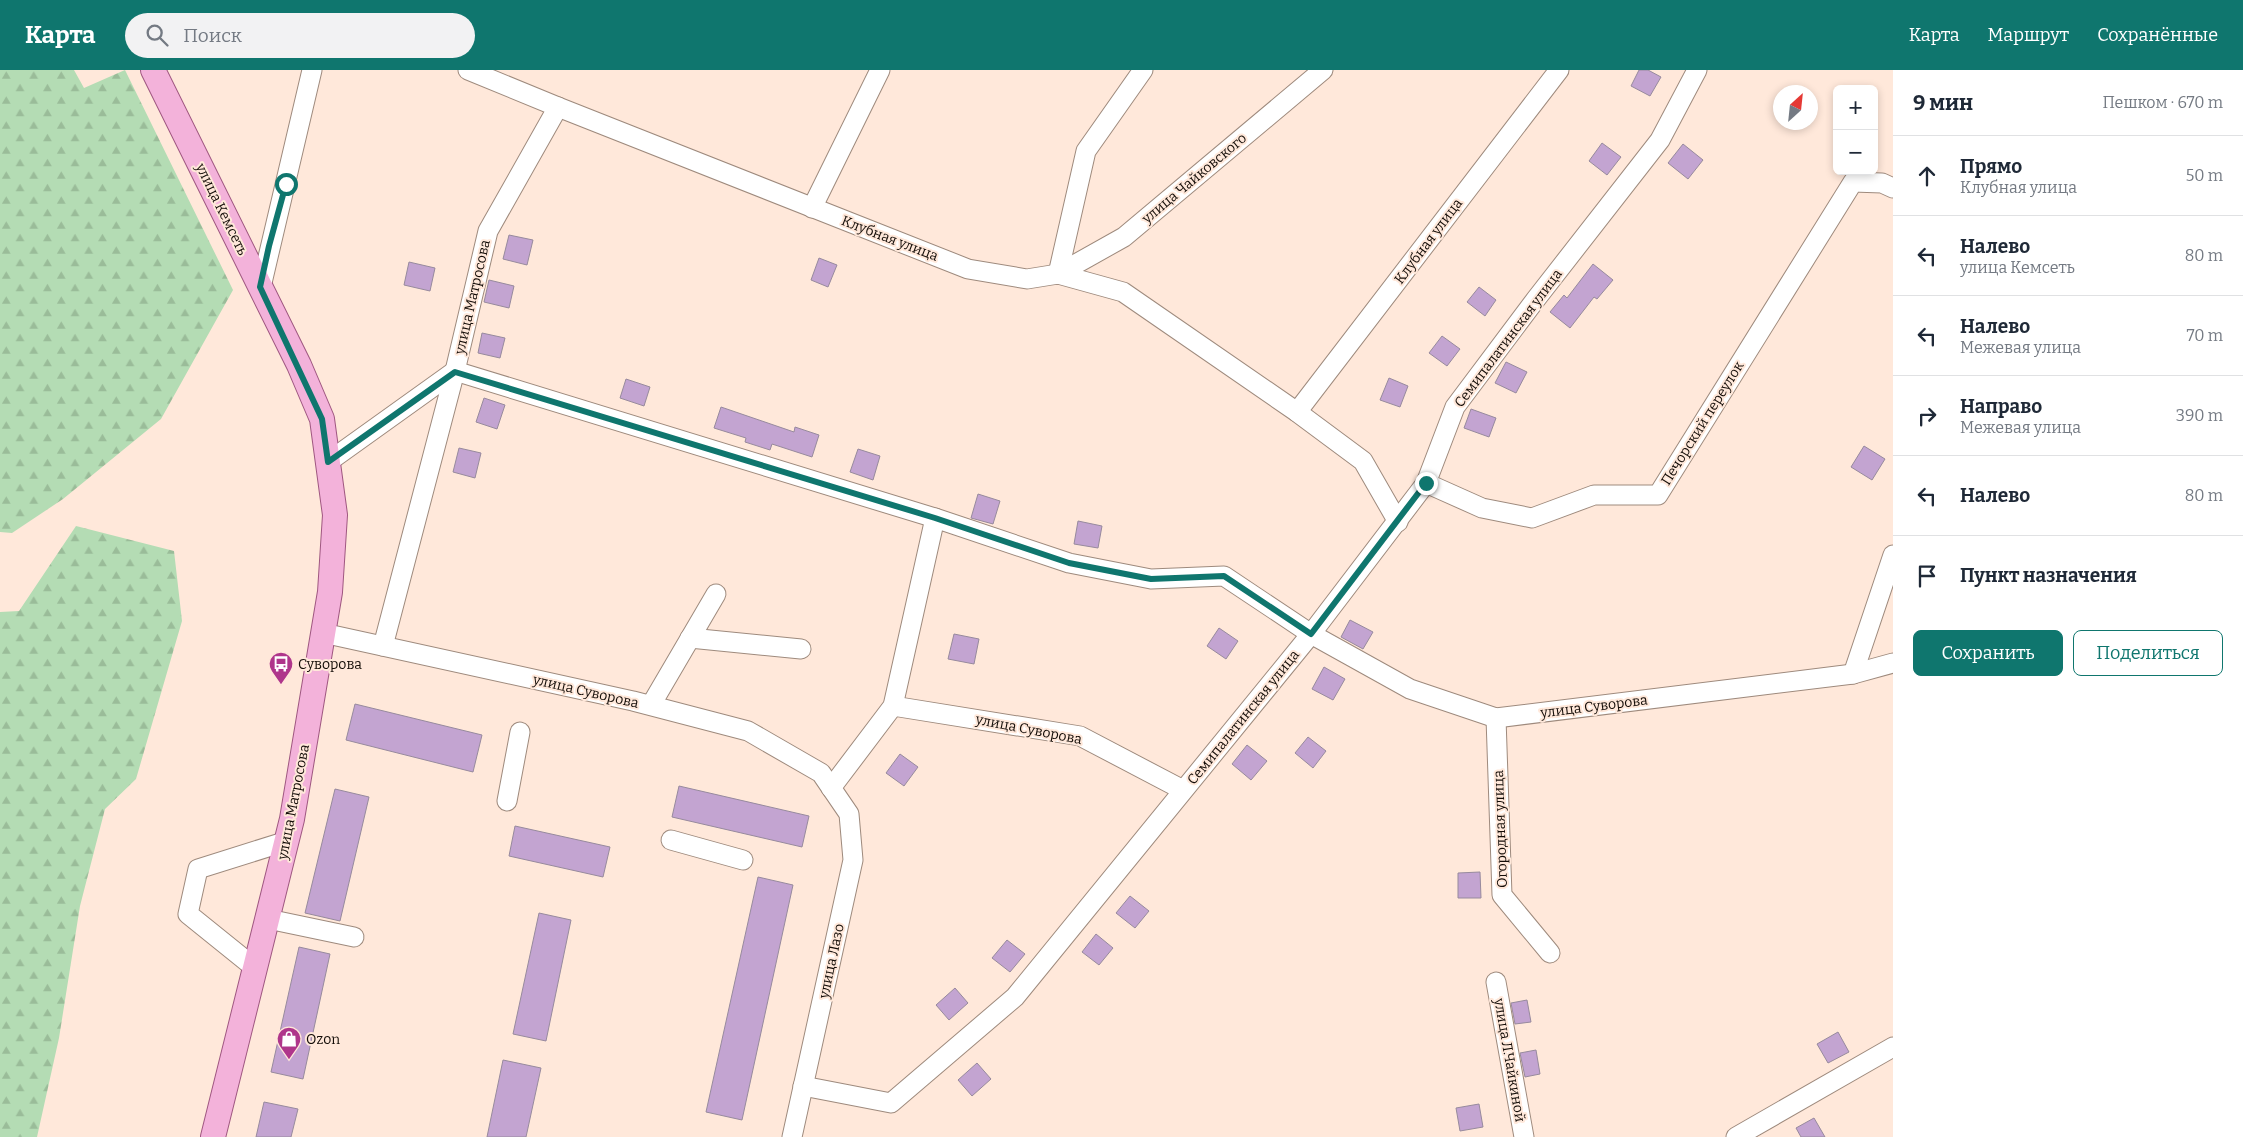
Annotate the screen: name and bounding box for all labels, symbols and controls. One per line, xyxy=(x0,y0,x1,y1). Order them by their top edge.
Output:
search box xyxy=(125,13,475,58)
text: Карта xyxy=(25,21,95,49)
icon: search xyxy=(143,21,171,49)
text: Поиск xyxy=(183,24,242,47)
text: Карта xyxy=(1909,24,1960,46)
text: Маршрут xyxy=(1988,24,2069,46)
text: Сохранённые xyxy=(2097,24,2218,46)
north arrow xyxy=(1773,85,1818,130)
map controls xyxy=(1833,85,1878,175)
button: + xyxy=(1833,85,1878,130)
text: 9 мин xyxy=(1913,90,1973,116)
text: Пешком · 670 m xyxy=(2102,93,2223,112)
street label: улица Чайковского xyxy=(1138,130,1250,228)
button: − xyxy=(1833,130,1878,175)
text: Прямо xyxy=(1960,155,2022,178)
street label: улица Кемсеть xyxy=(191,160,251,258)
icon: ahead xyxy=(1913,162,1941,190)
text: 50 m xyxy=(2186,166,2223,185)
route start xyxy=(275,173,298,196)
text: Клубная улица xyxy=(1960,178,2077,197)
street label: Клубная улица xyxy=(1391,195,1466,287)
street label: Клубная улица xyxy=(839,212,941,265)
text: Налево xyxy=(1960,235,2030,258)
street label: улица Матросова xyxy=(451,238,494,357)
icon: left xyxy=(1913,242,1941,270)
text: 80 m xyxy=(2185,246,2223,265)
text: улица Кемсеть xyxy=(1960,258,2075,277)
street label: Семипалатинская улица xyxy=(1451,266,1566,411)
text: Налево xyxy=(1960,315,2030,338)
icon: left xyxy=(1913,322,1941,350)
text: 70 m xyxy=(2187,326,2223,345)
text: Межевая улица xyxy=(1960,338,2081,357)
street label: Печорский переулок xyxy=(1657,358,1748,488)
text: Направо xyxy=(1960,395,2042,418)
icon: right xyxy=(1913,402,1941,430)
text: 390 m xyxy=(2176,406,2223,425)
text: Межевая улица xyxy=(1960,418,2081,437)
route end xyxy=(1415,472,1438,495)
icon: left xyxy=(1913,482,1941,510)
text: Налево xyxy=(1960,484,2030,507)
text: 80 m xyxy=(2185,486,2223,505)
icon: arrive xyxy=(1913,562,1941,590)
text: Пункт назначения xyxy=(1960,564,2137,587)
button: Сохранить xyxy=(1913,630,2063,676)
button: Поделиться xyxy=(2073,630,2223,676)
street label: Семипалатинская улица xyxy=(1184,646,1303,788)
bus stop icon: Суворова xyxy=(268,651,294,685)
place label: Суворова xyxy=(298,656,362,673)
street label: улица Суворова xyxy=(530,671,641,712)
street label: улица Суворова xyxy=(1538,691,1649,722)
street label: улица Суворова xyxy=(973,711,1084,748)
street label: улица Матросова xyxy=(274,743,313,862)
street label: Огородная улица xyxy=(1490,769,1511,888)
street label: улица Лазо xyxy=(815,922,848,1001)
street label: улица Л.Чайкиной xyxy=(1490,996,1529,1123)
shop icon: Ozon xyxy=(276,1026,302,1060)
place label: Ozon xyxy=(306,1031,340,1048)

